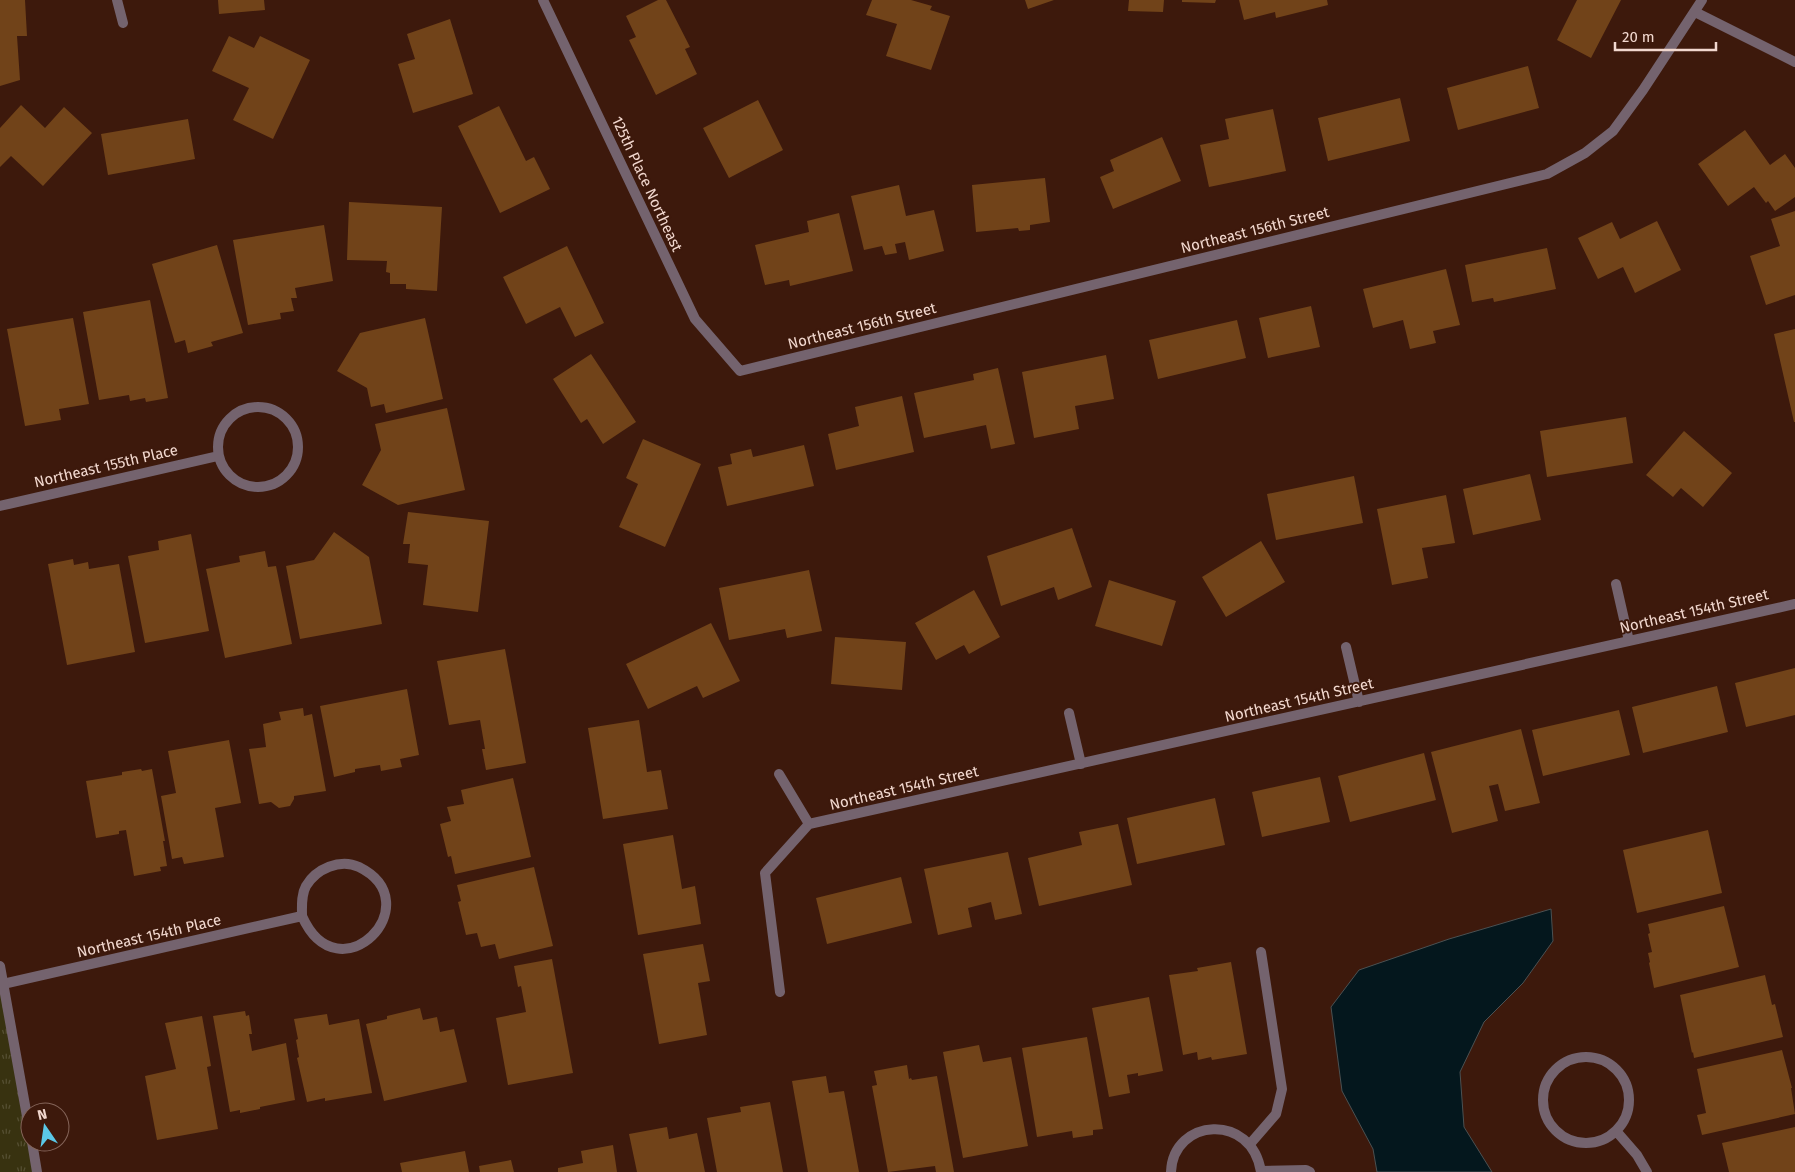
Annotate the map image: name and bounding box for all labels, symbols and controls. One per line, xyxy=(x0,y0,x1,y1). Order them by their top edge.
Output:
scale bar xyxy=(1615,20,1716,52)
text: 20 m xyxy=(1622,28,1655,46)
street label: 125th Place Northeast xyxy=(608,114,686,255)
street label: Northeast 156th Street xyxy=(1179,203,1332,257)
street label: Northeast 156th Street xyxy=(786,299,939,353)
street label: Northeast 155th Place xyxy=(32,441,180,491)
street label: Northeast 154th Street xyxy=(1618,585,1771,637)
street label: Northeast 154th Street xyxy=(1223,674,1376,726)
street label: Northeast 154th Street xyxy=(828,762,981,814)
street label: Northeast 154th Place xyxy=(75,911,223,961)
north arrow xyxy=(20,1102,70,1152)
text: N xyxy=(36,1105,49,1124)

